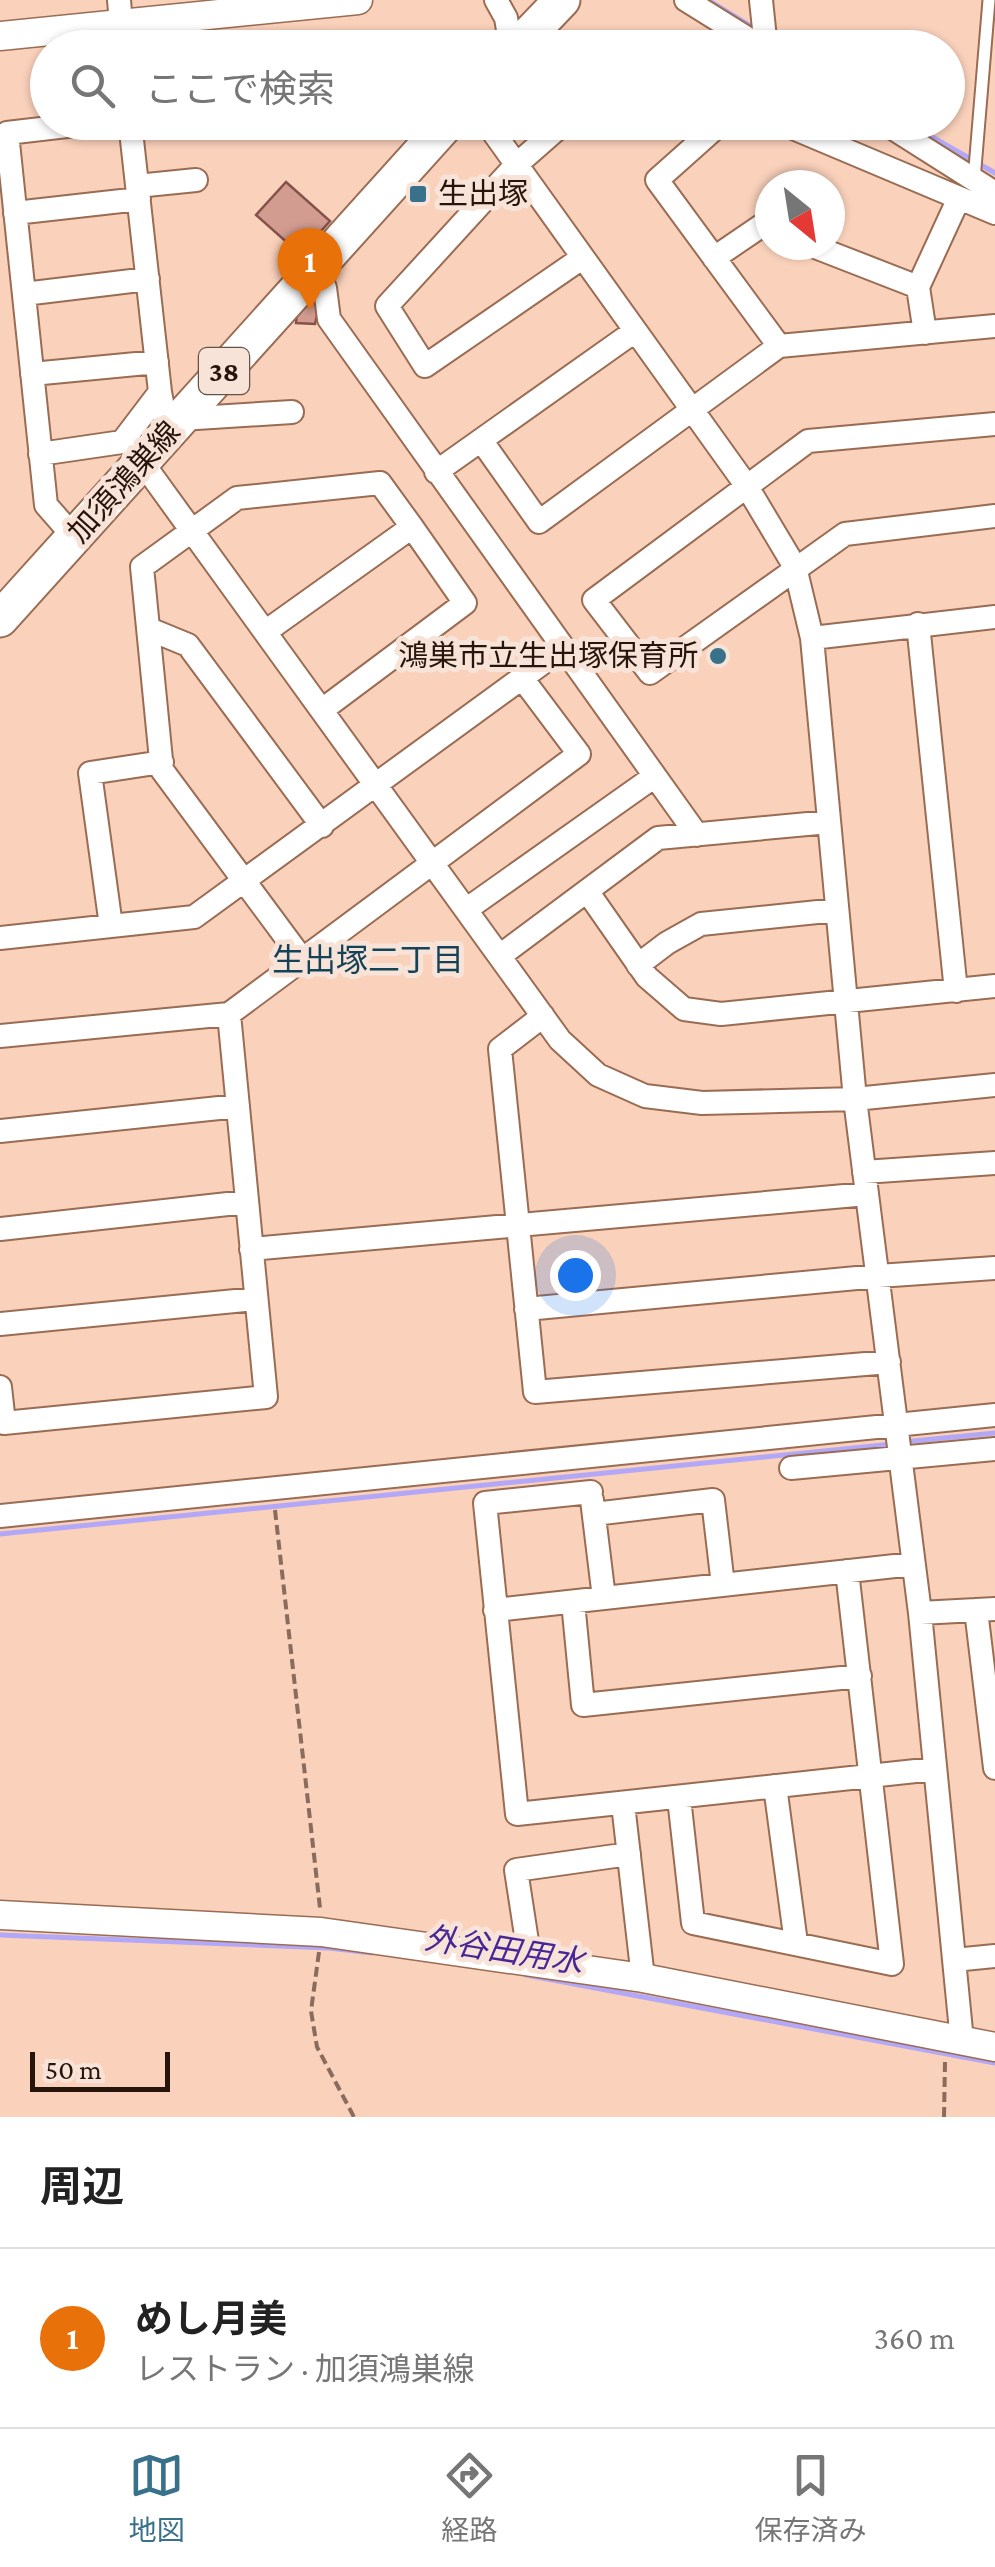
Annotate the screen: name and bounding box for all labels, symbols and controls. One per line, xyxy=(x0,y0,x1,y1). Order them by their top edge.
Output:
search box xyxy=(30,30,965,140)
icon: search xyxy=(65,58,120,113)
text: ここで検索 xyxy=(145,68,335,110)
north arrow xyxy=(755,170,845,260)
place label: 生出塚 xyxy=(438,177,528,210)
marker: 生出塚 xyxy=(407,183,429,205)
pin: 1 xyxy=(278,228,342,310)
road number: 38 xyxy=(199,348,249,394)
street label: 加須鴻巣線 xyxy=(61,415,186,548)
place label: 鴻巣市立生出塚保育所 xyxy=(398,639,698,672)
marker: 鴻巣市立生出塚保育所 xyxy=(707,645,729,667)
district label: 生出塚二丁目 xyxy=(272,942,464,978)
your location xyxy=(550,1250,601,1301)
water label: 外谷田用水 xyxy=(422,1920,589,1981)
scale bar xyxy=(30,2047,170,2092)
text: 50 m xyxy=(45,2054,102,2085)
text: 周辺 xyxy=(40,2163,124,2210)
text: めし月美 xyxy=(135,2298,287,2340)
text: 1 xyxy=(67,2320,78,2356)
text: 360 m xyxy=(874,2320,955,2356)
text: レストラン · 加須鴻巣線 xyxy=(135,2351,475,2387)
tab: 地図 xyxy=(128,2448,185,2548)
tab: 経路 xyxy=(441,2448,498,2548)
tab: 保存済み xyxy=(754,2448,867,2548)

